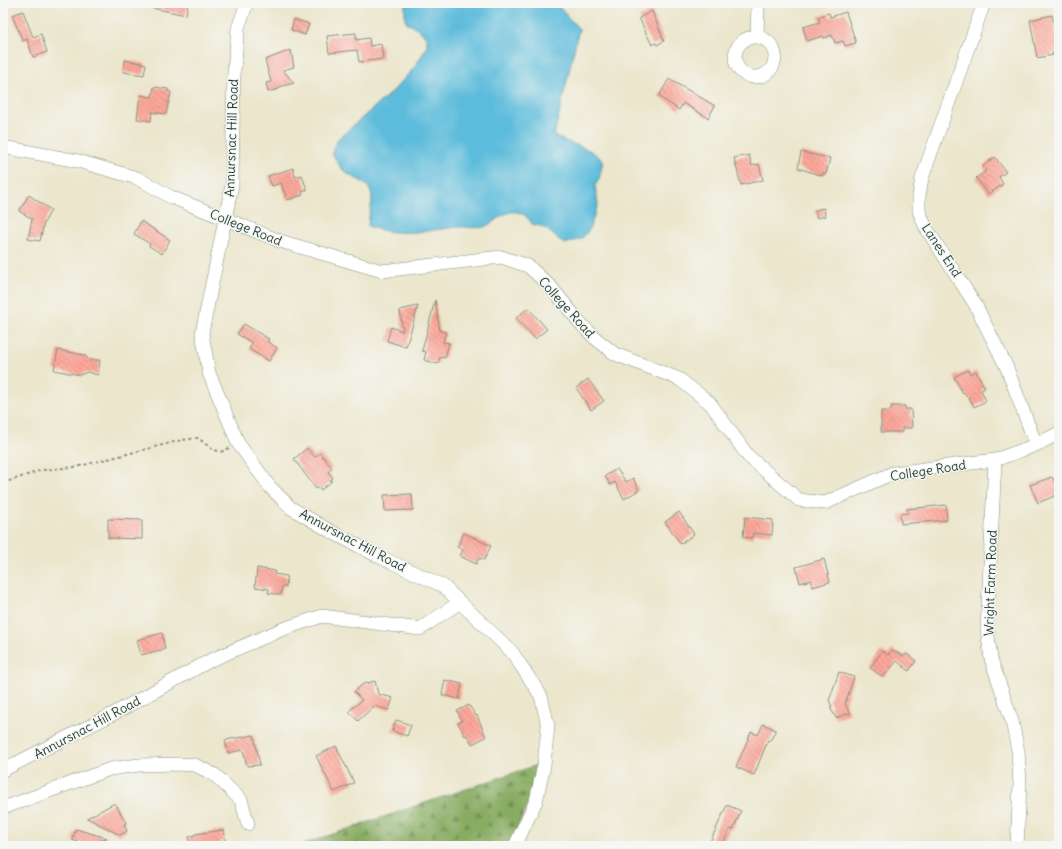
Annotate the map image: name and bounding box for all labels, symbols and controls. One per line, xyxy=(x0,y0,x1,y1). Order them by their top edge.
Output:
street label: Annursnac Hill Road xyxy=(221,78,242,197)
street label: College Road xyxy=(207,205,285,250)
street label: Lanes End xyxy=(918,220,965,281)
street label: College Road xyxy=(535,273,599,342)
street label: College Road xyxy=(889,456,967,485)
street label: Annursnac Hill Road xyxy=(297,505,409,576)
street label: Wright Farm Road xyxy=(980,529,1001,636)
street label: Annursnac Hill Road xyxy=(31,692,144,763)

